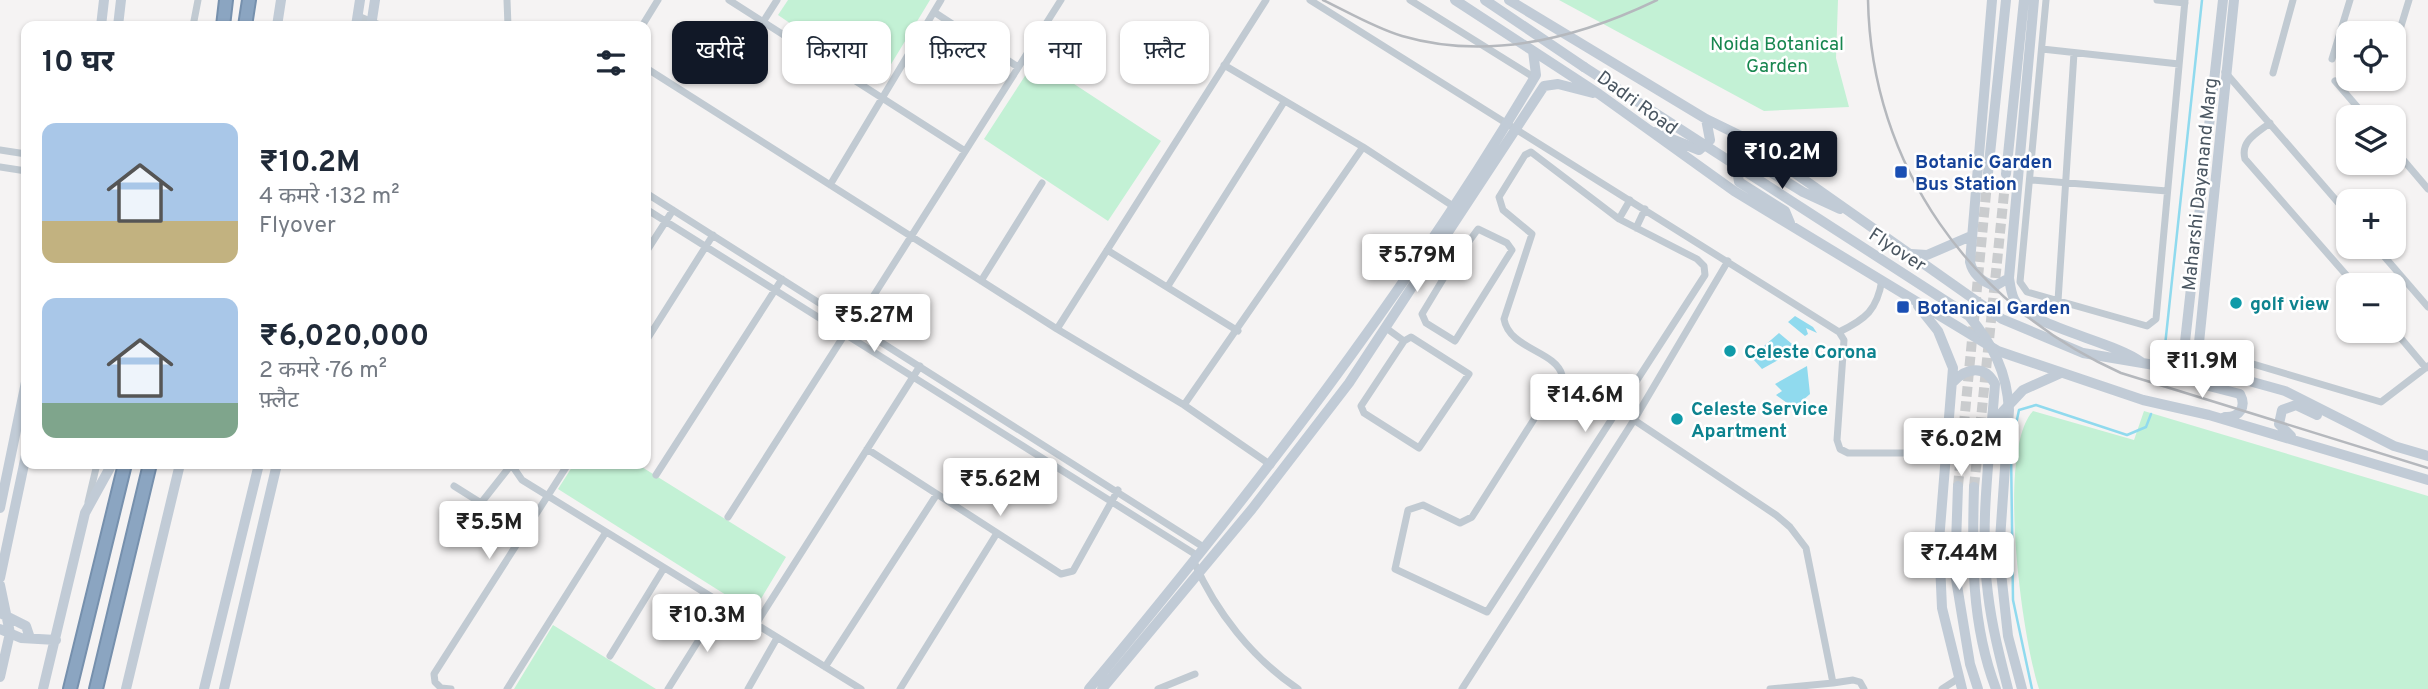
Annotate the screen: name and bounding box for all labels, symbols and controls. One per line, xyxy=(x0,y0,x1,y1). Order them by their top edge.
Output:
chip: खरीदें xyxy=(672,21,768,84)
chip: किराया xyxy=(782,21,891,84)
chip: फ़िल्टर xyxy=(905,21,1010,84)
chip: नया xyxy=(1024,21,1106,84)
chip: फ़्लैट xyxy=(1120,21,1209,84)
map controls xyxy=(2336,21,2406,343)
button: locate xyxy=(2336,21,2406,91)
park label: Noida Botanical Garden xyxy=(1710,33,1844,79)
icon: filters xyxy=(592,44,630,82)
text: 10 घर xyxy=(42,45,114,82)
street label: Dadri Road xyxy=(1592,66,1682,141)
street label: Maharshi Dayanand Marg xyxy=(2178,77,2224,292)
button: layers xyxy=(2336,105,2406,175)
pin: ₹10.2M xyxy=(1725,132,1839,191)
text: ₹10.2M xyxy=(1743,139,1821,168)
text: ₹10.2M xyxy=(259,145,360,182)
icon: home xyxy=(98,151,182,235)
place label: Botanic Garden Bus Station xyxy=(1915,151,2052,197)
marker: Botanic Garden Bus Station xyxy=(1893,164,1909,180)
text: 4 कमरे · 132 m² xyxy=(259,183,400,212)
button: + xyxy=(2336,189,2406,259)
text: Flyover xyxy=(259,212,336,241)
street label: Flyover xyxy=(1864,223,1931,278)
pin: ₹5.79M xyxy=(1360,234,1474,294)
text: ₹5.79M xyxy=(1378,242,1456,271)
button: − xyxy=(2336,273,2406,343)
place label: golf view xyxy=(2250,293,2329,317)
pin: ₹5.27M xyxy=(817,294,931,354)
marker: golf view xyxy=(2228,295,2244,311)
place label: Botanical Garden xyxy=(1917,297,2070,321)
marker: Botanical Garden xyxy=(1895,299,1911,315)
text: ₹5.27M xyxy=(834,302,914,331)
text: ₹6,020,000 xyxy=(259,319,429,356)
icon: home xyxy=(98,326,182,410)
pin: ₹11.9M xyxy=(2145,340,2259,400)
place label: Celeste Corona xyxy=(1744,341,1877,365)
marker: Celeste Corona xyxy=(1722,343,1738,359)
text: ₹11.9M xyxy=(2166,348,2238,377)
text: 2 कमरे · 76 m² xyxy=(259,357,387,386)
pin: ₹14.6M xyxy=(1528,374,1642,434)
text: ₹14.6M xyxy=(1546,382,1624,411)
text: फ़्लैट xyxy=(259,387,299,416)
place label: Celeste Service Apartment xyxy=(1691,398,1828,444)
marker: Celeste Service Apartment xyxy=(1669,411,1685,427)
pin: ₹6.02M xyxy=(1904,419,2018,478)
text: ₹6.02M xyxy=(1920,426,2002,455)
pin: ₹5.62M xyxy=(943,458,1057,518)
text: ₹5.62M xyxy=(959,466,1041,495)
pin: ₹5.5M xyxy=(440,502,538,561)
text: ₹5.5M xyxy=(455,509,523,538)
pin: ₹7.44M xyxy=(1902,532,2016,592)
text: ₹7.44M xyxy=(1920,540,1998,569)
pin: ₹10.3M xyxy=(650,594,764,654)
text: ₹10.3M xyxy=(668,602,746,631)

